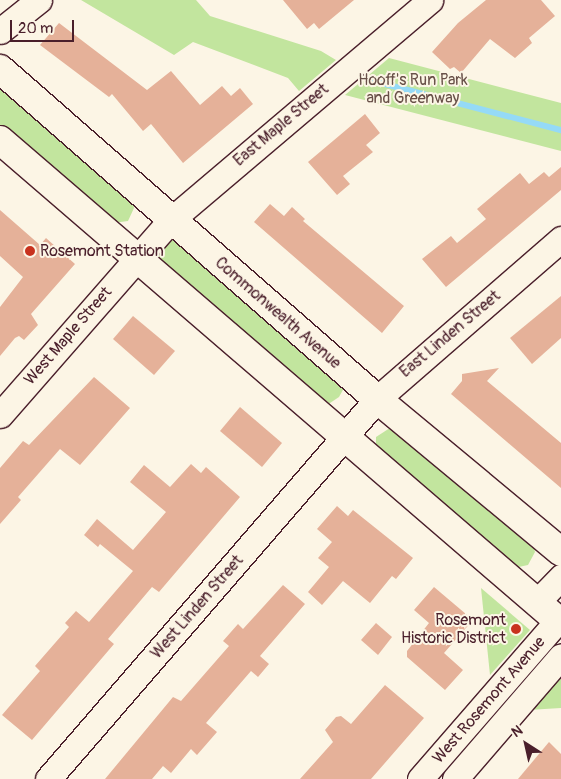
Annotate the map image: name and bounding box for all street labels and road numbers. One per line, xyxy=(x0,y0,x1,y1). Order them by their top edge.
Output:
street label: East Maple Street xyxy=(230,80,332,170)
street label: Commonwealth Avenue xyxy=(211,253,345,373)
street label: West Maple Street xyxy=(20,283,116,389)
street label: East Linden Street xyxy=(396,286,504,382)
street label: West Linden Street xyxy=(147,551,247,663)
street label: West Rosemont Avenue xyxy=(429,633,549,767)

